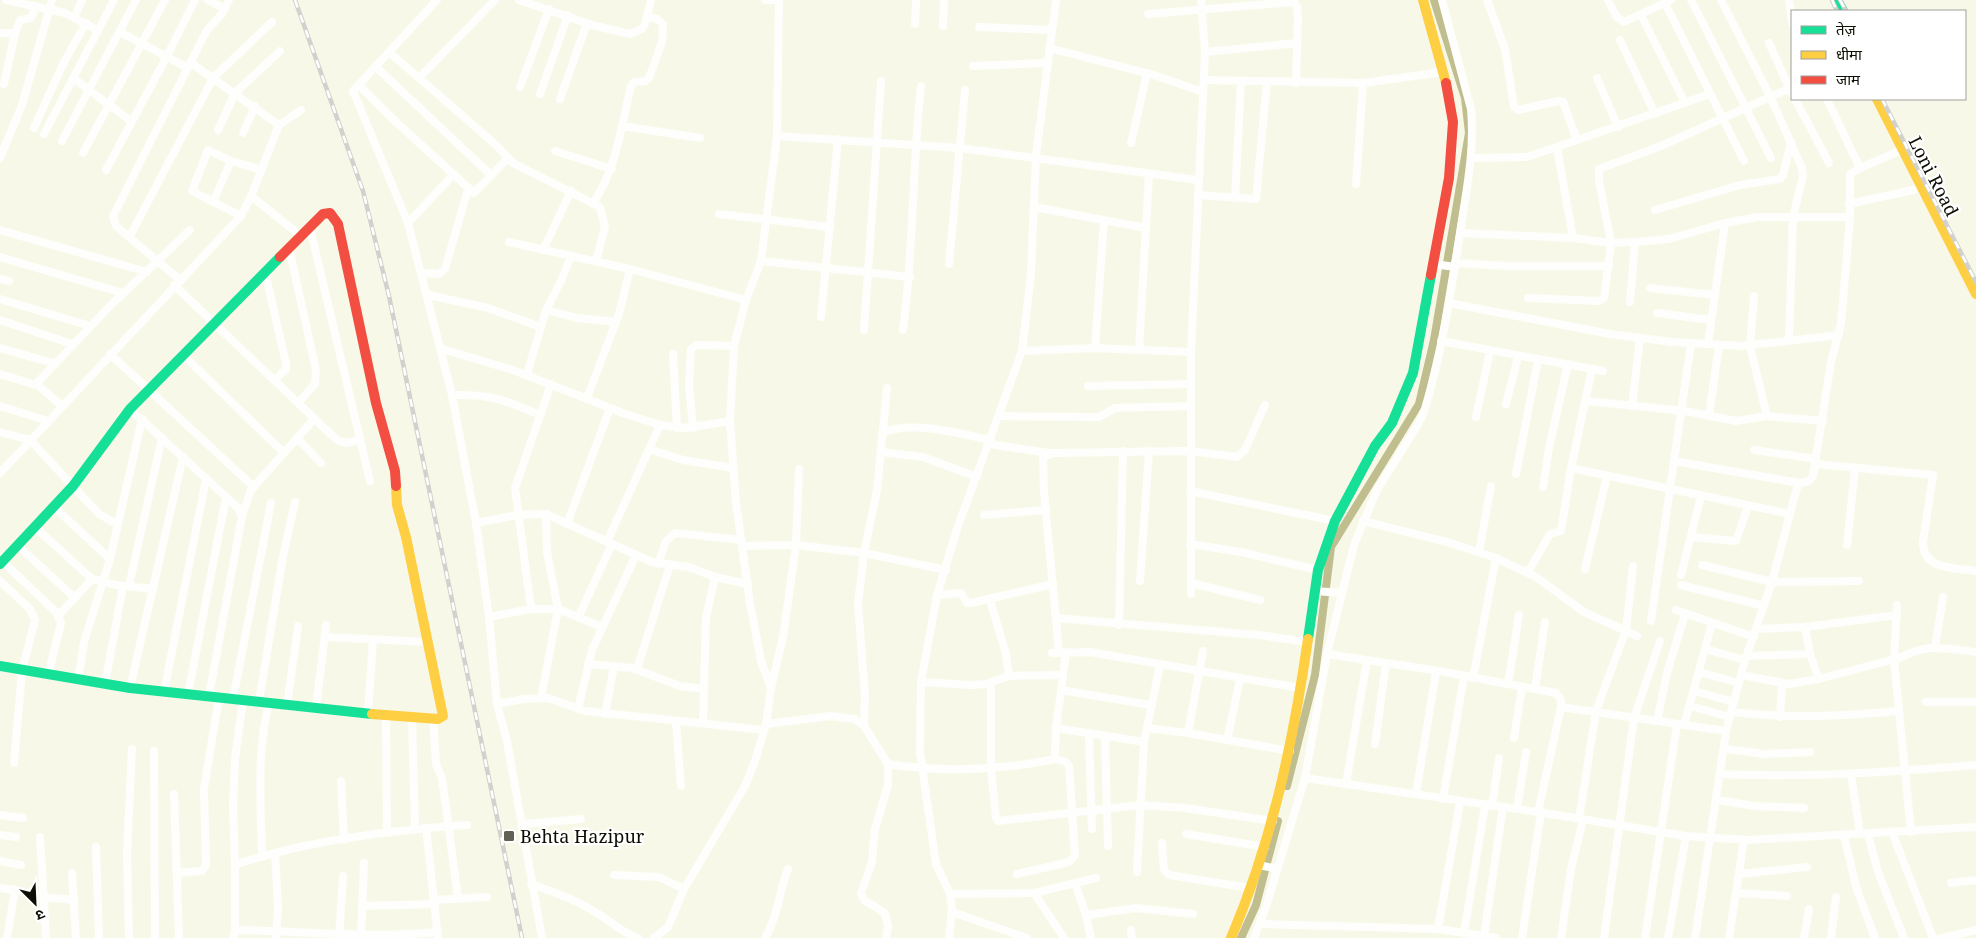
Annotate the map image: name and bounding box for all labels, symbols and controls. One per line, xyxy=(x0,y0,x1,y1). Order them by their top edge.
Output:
legend xyxy=(1791,10,1966,100)
text: तेज़ xyxy=(1836,19,1857,39)
text: धीमा xyxy=(1836,44,1863,64)
text: जाम xyxy=(1836,69,1861,89)
street label: Loni Road xyxy=(1904,132,1964,220)
place label: Behta Hazipur xyxy=(520,824,645,848)
marker: Behta Hazipur xyxy=(502,829,516,843)
north arrow xyxy=(10,878,60,928)
text: उ xyxy=(32,905,48,926)

